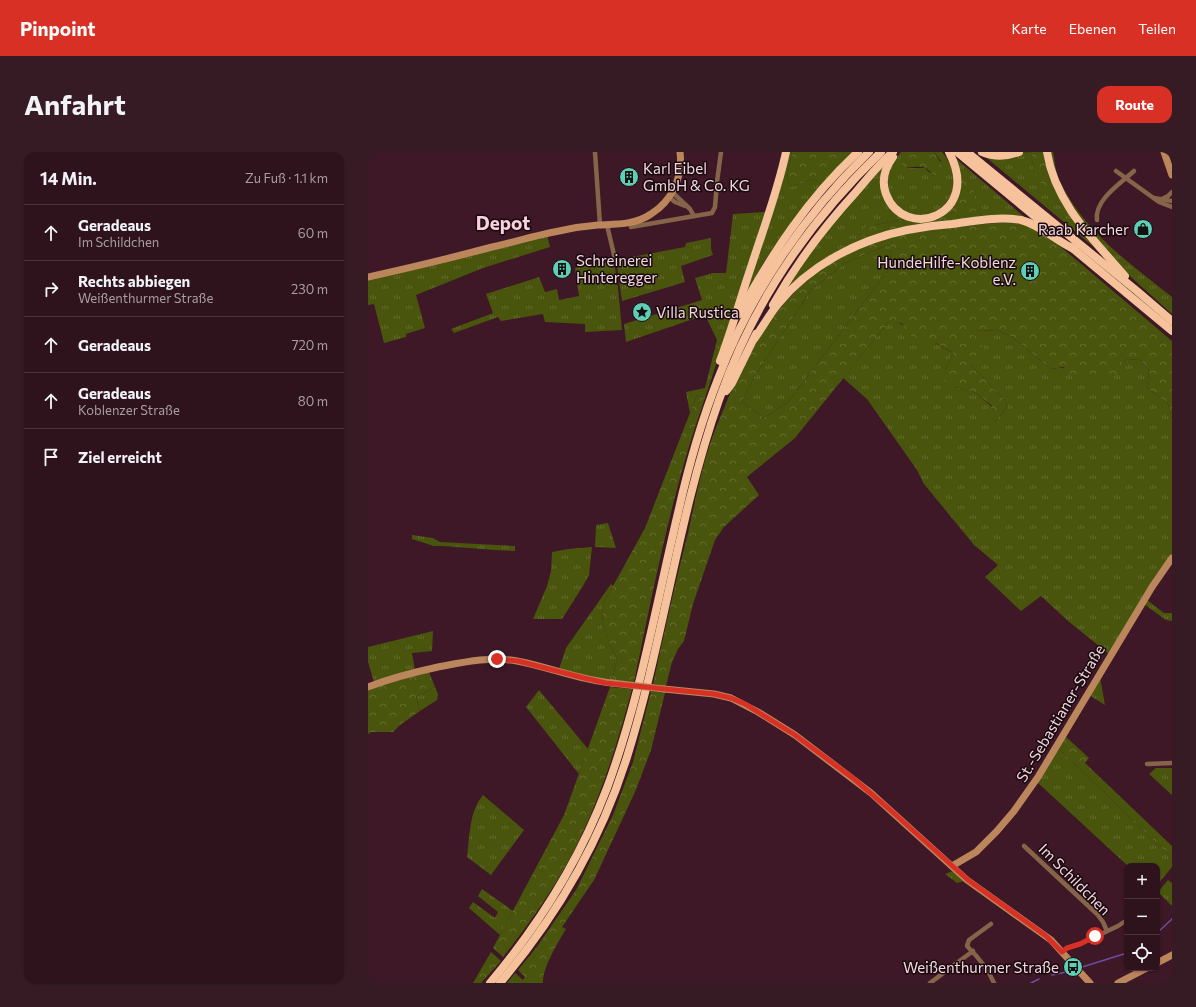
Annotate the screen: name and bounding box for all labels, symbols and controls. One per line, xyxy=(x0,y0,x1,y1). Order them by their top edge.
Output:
text: Pinpoint xyxy=(20,17,96,40)
text: Karte xyxy=(1011,20,1047,37)
text: Ebenen xyxy=(1069,20,1116,37)
text: Teilen xyxy=(1138,20,1176,37)
button: Route xyxy=(1097,86,1172,123)
text: Anfahrt xyxy=(24,87,126,121)
place label: Karl Eibel GmbH & Co. KG xyxy=(643,159,750,194)
building icon: Karl Eibel GmbH & Co. KG xyxy=(618,166,640,188)
text: 14 Min. xyxy=(40,168,97,189)
text: Zu Fuß · 1.1 km xyxy=(245,170,328,186)
district label: Depot xyxy=(476,211,530,234)
text: Geradeaus xyxy=(78,216,151,234)
shop icon: Raab Karcher xyxy=(1132,218,1154,240)
place label: Raab Karcher xyxy=(1038,220,1129,238)
icon: ahead xyxy=(40,222,62,244)
text: 60 m xyxy=(298,225,328,241)
text: Im Schildchen xyxy=(78,234,159,250)
place label: Schreinerei Hinteregger xyxy=(576,251,657,286)
place label: HundeHilfe-Koblenz e.V. xyxy=(877,253,1016,288)
building icon: Schreinerei Hinteregger xyxy=(551,258,573,280)
building icon: HundeHilfe-Koblenz e.V. xyxy=(1019,260,1041,282)
text: Rechts abbiegen xyxy=(78,272,190,290)
icon: right xyxy=(40,278,62,300)
text: 230 m xyxy=(291,281,328,297)
text: Weißenthurmer Straße xyxy=(78,290,213,306)
place icon: Villa Rustica xyxy=(631,301,653,323)
place label: Villa Rustica xyxy=(656,303,739,321)
icon: ahead xyxy=(40,334,62,356)
text: Geradeaus xyxy=(78,336,151,354)
text: 720 m xyxy=(292,337,328,353)
text: Geradeaus xyxy=(78,384,151,402)
icon: ahead xyxy=(40,390,62,412)
text: 80 m xyxy=(298,393,328,409)
text: Koblenzer Straße xyxy=(78,402,180,418)
icon: arrive xyxy=(40,446,62,468)
text: Ziel erreicht xyxy=(78,448,162,466)
street label: St.-Sebastianer-Straße xyxy=(1012,641,1108,785)
route end xyxy=(488,650,506,668)
street label: Im Schildchen xyxy=(1035,839,1115,919)
map controls xyxy=(1124,863,1160,971)
button: + xyxy=(1124,863,1160,899)
button: − xyxy=(1124,899,1160,935)
route start xyxy=(1086,927,1104,945)
button: locate xyxy=(1124,935,1160,971)
bus stop icon: Weißenthurmer Straße xyxy=(1062,956,1084,978)
place label: Weißenthurmer Straße xyxy=(903,958,1059,976)

